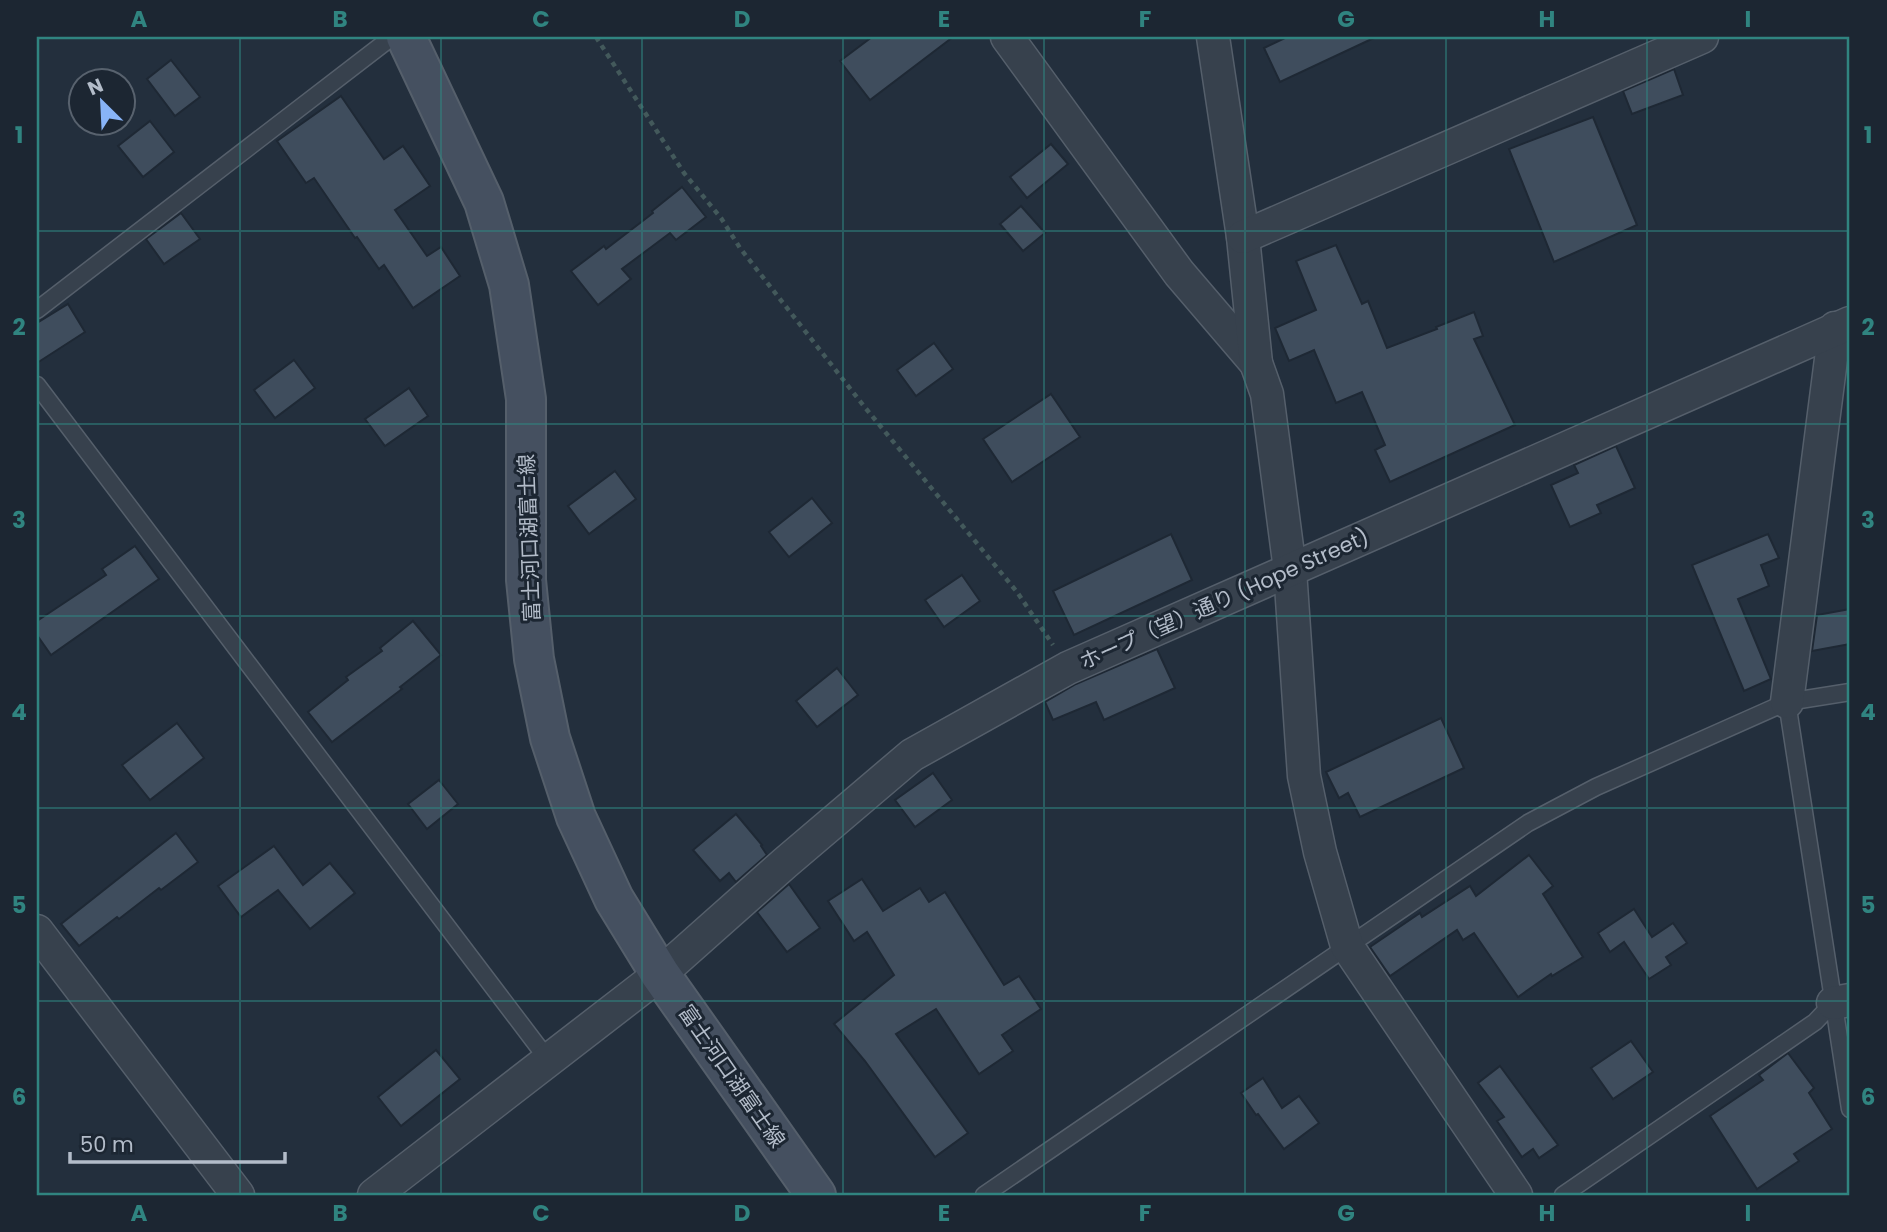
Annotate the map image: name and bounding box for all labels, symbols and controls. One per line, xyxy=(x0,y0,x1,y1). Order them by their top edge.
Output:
text: A xyxy=(131,3,148,35)
text: B xyxy=(332,3,348,35)
text: C xyxy=(532,3,550,35)
text: D xyxy=(734,3,750,35)
text: E xyxy=(938,3,950,35)
text: F xyxy=(1139,3,1151,35)
text: G xyxy=(1337,3,1355,35)
text: H xyxy=(1539,3,1555,35)
text: I xyxy=(1745,3,1751,35)
north arrow xyxy=(66,66,136,136)
text: N xyxy=(83,72,107,102)
text: 1 xyxy=(15,119,23,151)
text: 1 xyxy=(1864,119,1872,151)
text: 2 xyxy=(12,311,26,343)
text: 2 xyxy=(1861,311,1875,343)
street label: 富士河口湖富士線 xyxy=(512,454,546,622)
text: 3 xyxy=(12,504,26,536)
text: 3 xyxy=(1861,504,1875,536)
street label: ホープ（望）通り (Hope Street) xyxy=(1075,522,1373,676)
text: 4 xyxy=(11,696,27,728)
text: 4 xyxy=(1860,696,1876,728)
text: 5 xyxy=(12,889,26,921)
text: 5 xyxy=(1861,889,1875,921)
street label: 富士河口湖富士線 xyxy=(672,999,792,1153)
text: 6 xyxy=(12,1081,26,1113)
text: 6 xyxy=(1861,1081,1875,1113)
scale bar xyxy=(70,1120,285,1164)
text: 50 m xyxy=(80,1130,134,1159)
text: A xyxy=(131,1197,148,1229)
text: B xyxy=(332,1197,348,1229)
text: C xyxy=(532,1197,550,1229)
text: D xyxy=(734,1197,750,1229)
text: E xyxy=(938,1197,950,1229)
text: F xyxy=(1139,1197,1151,1229)
text: G xyxy=(1337,1197,1355,1229)
text: H xyxy=(1539,1197,1555,1229)
text: I xyxy=(1745,1197,1751,1229)

